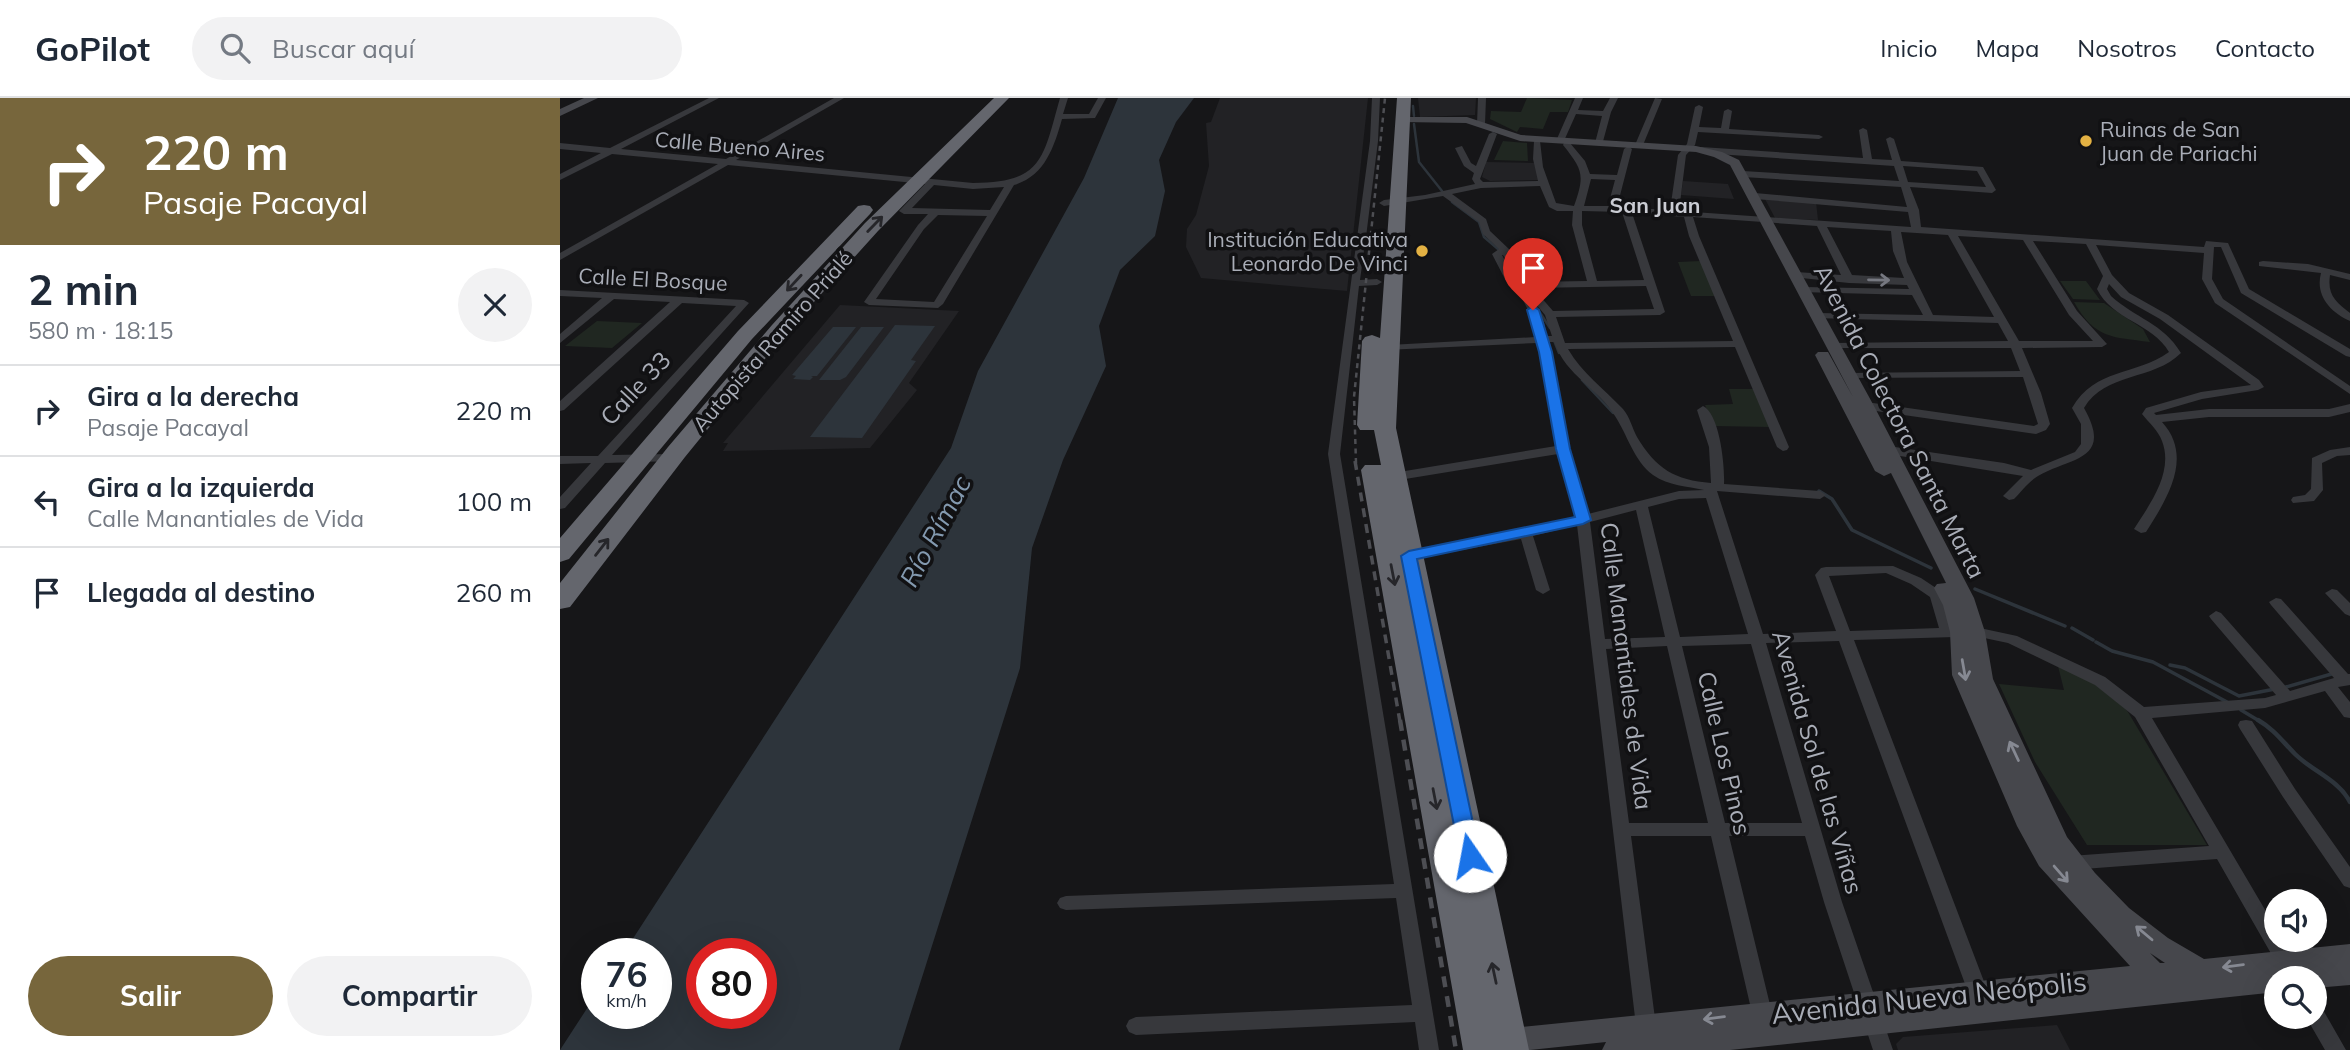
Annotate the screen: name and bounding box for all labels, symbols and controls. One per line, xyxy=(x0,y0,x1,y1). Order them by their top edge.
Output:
search box xyxy=(192,17,682,80)
text: GoPilot xyxy=(35,28,150,69)
icon: search xyxy=(216,29,254,67)
text: Buscar aquí xyxy=(272,32,415,65)
text: Inicio xyxy=(1880,33,1937,63)
text: Mapa xyxy=(1975,33,2039,63)
text: Nosotros xyxy=(2077,33,2177,63)
text: Contacto xyxy=(2215,33,2315,63)
place label: Ruinas de San Juan de Pariachi xyxy=(2100,116,2258,166)
text: 220 m xyxy=(143,121,289,182)
icon: right xyxy=(28,126,119,217)
street label: Calle Bueno Aires xyxy=(654,126,826,166)
marker: Ruinas de San Juan de Pariachi xyxy=(2078,133,2094,149)
text: Pasaje Pacayal xyxy=(143,182,368,222)
district label: San Juan xyxy=(1610,192,1700,218)
one-way arrow xyxy=(866,215,883,232)
place label: Institución Educativa Leonardo De Vinci xyxy=(1207,226,1408,276)
pin xyxy=(1503,238,1563,310)
marker: Institución Educativa Leonardo De Vinci xyxy=(1414,243,1430,259)
street label: Autopista Ramiro Prialé xyxy=(687,245,857,437)
icon: arrive xyxy=(1514,249,1552,287)
street label: Avenida Colectora Santa Marta xyxy=(1808,259,1992,583)
street label: Calle El Bosque xyxy=(578,262,728,296)
text: 2 min xyxy=(28,263,139,316)
button: close xyxy=(458,268,532,342)
one-way arrow xyxy=(786,274,802,292)
one-way arrow xyxy=(1867,274,1890,287)
text: 580 m · 18:15 xyxy=(28,316,173,345)
street label: Calle 33 xyxy=(593,345,677,431)
text: Gira a la derecha xyxy=(87,380,299,413)
icon: right xyxy=(28,392,66,430)
text: 220 m xyxy=(456,394,532,427)
text: Pasaje Pacayal xyxy=(87,413,249,442)
water label: Río Rímac xyxy=(892,470,978,592)
text: Gira a la izquierda xyxy=(87,471,315,504)
icon: left xyxy=(28,483,66,521)
text: 100 m xyxy=(456,485,532,518)
text: Calle Manantiales de Vida xyxy=(87,504,364,533)
street label: Calle Manantiales de Vida xyxy=(1594,521,1660,811)
one-way arrow xyxy=(594,538,609,557)
one-way arrow xyxy=(1386,563,1400,586)
icon: arrive xyxy=(28,574,66,612)
text: Llegada al destino xyxy=(87,576,315,609)
text: 260 m xyxy=(456,576,532,609)
street label: Avenida Sol de las Viñas xyxy=(1766,627,1870,897)
one-way arrow xyxy=(1958,658,1971,681)
street label: Calle Los Pinos xyxy=(1692,668,1758,838)
one-way arrow xyxy=(2007,740,2020,762)
one-way arrow xyxy=(1428,787,1442,810)
position arrow xyxy=(1433,819,1507,893)
one-way arrow xyxy=(2053,865,2069,883)
map controls xyxy=(2264,889,2327,1029)
button: sound xyxy=(2264,889,2327,952)
one-way arrow xyxy=(2135,925,2153,941)
speed limit sign: 80 xyxy=(686,938,777,1029)
text: 76 xyxy=(605,952,648,996)
button: Salir xyxy=(28,956,273,1036)
button: Compartir xyxy=(287,956,532,1036)
one-way arrow xyxy=(2222,960,2245,973)
one-way arrow xyxy=(1487,962,1500,985)
street label: Avenida Nueva Neópolis xyxy=(1770,963,2088,1031)
button: search xyxy=(2264,966,2327,1029)
text: km/h xyxy=(606,989,647,1012)
one-way arrow xyxy=(1704,1012,1726,1025)

